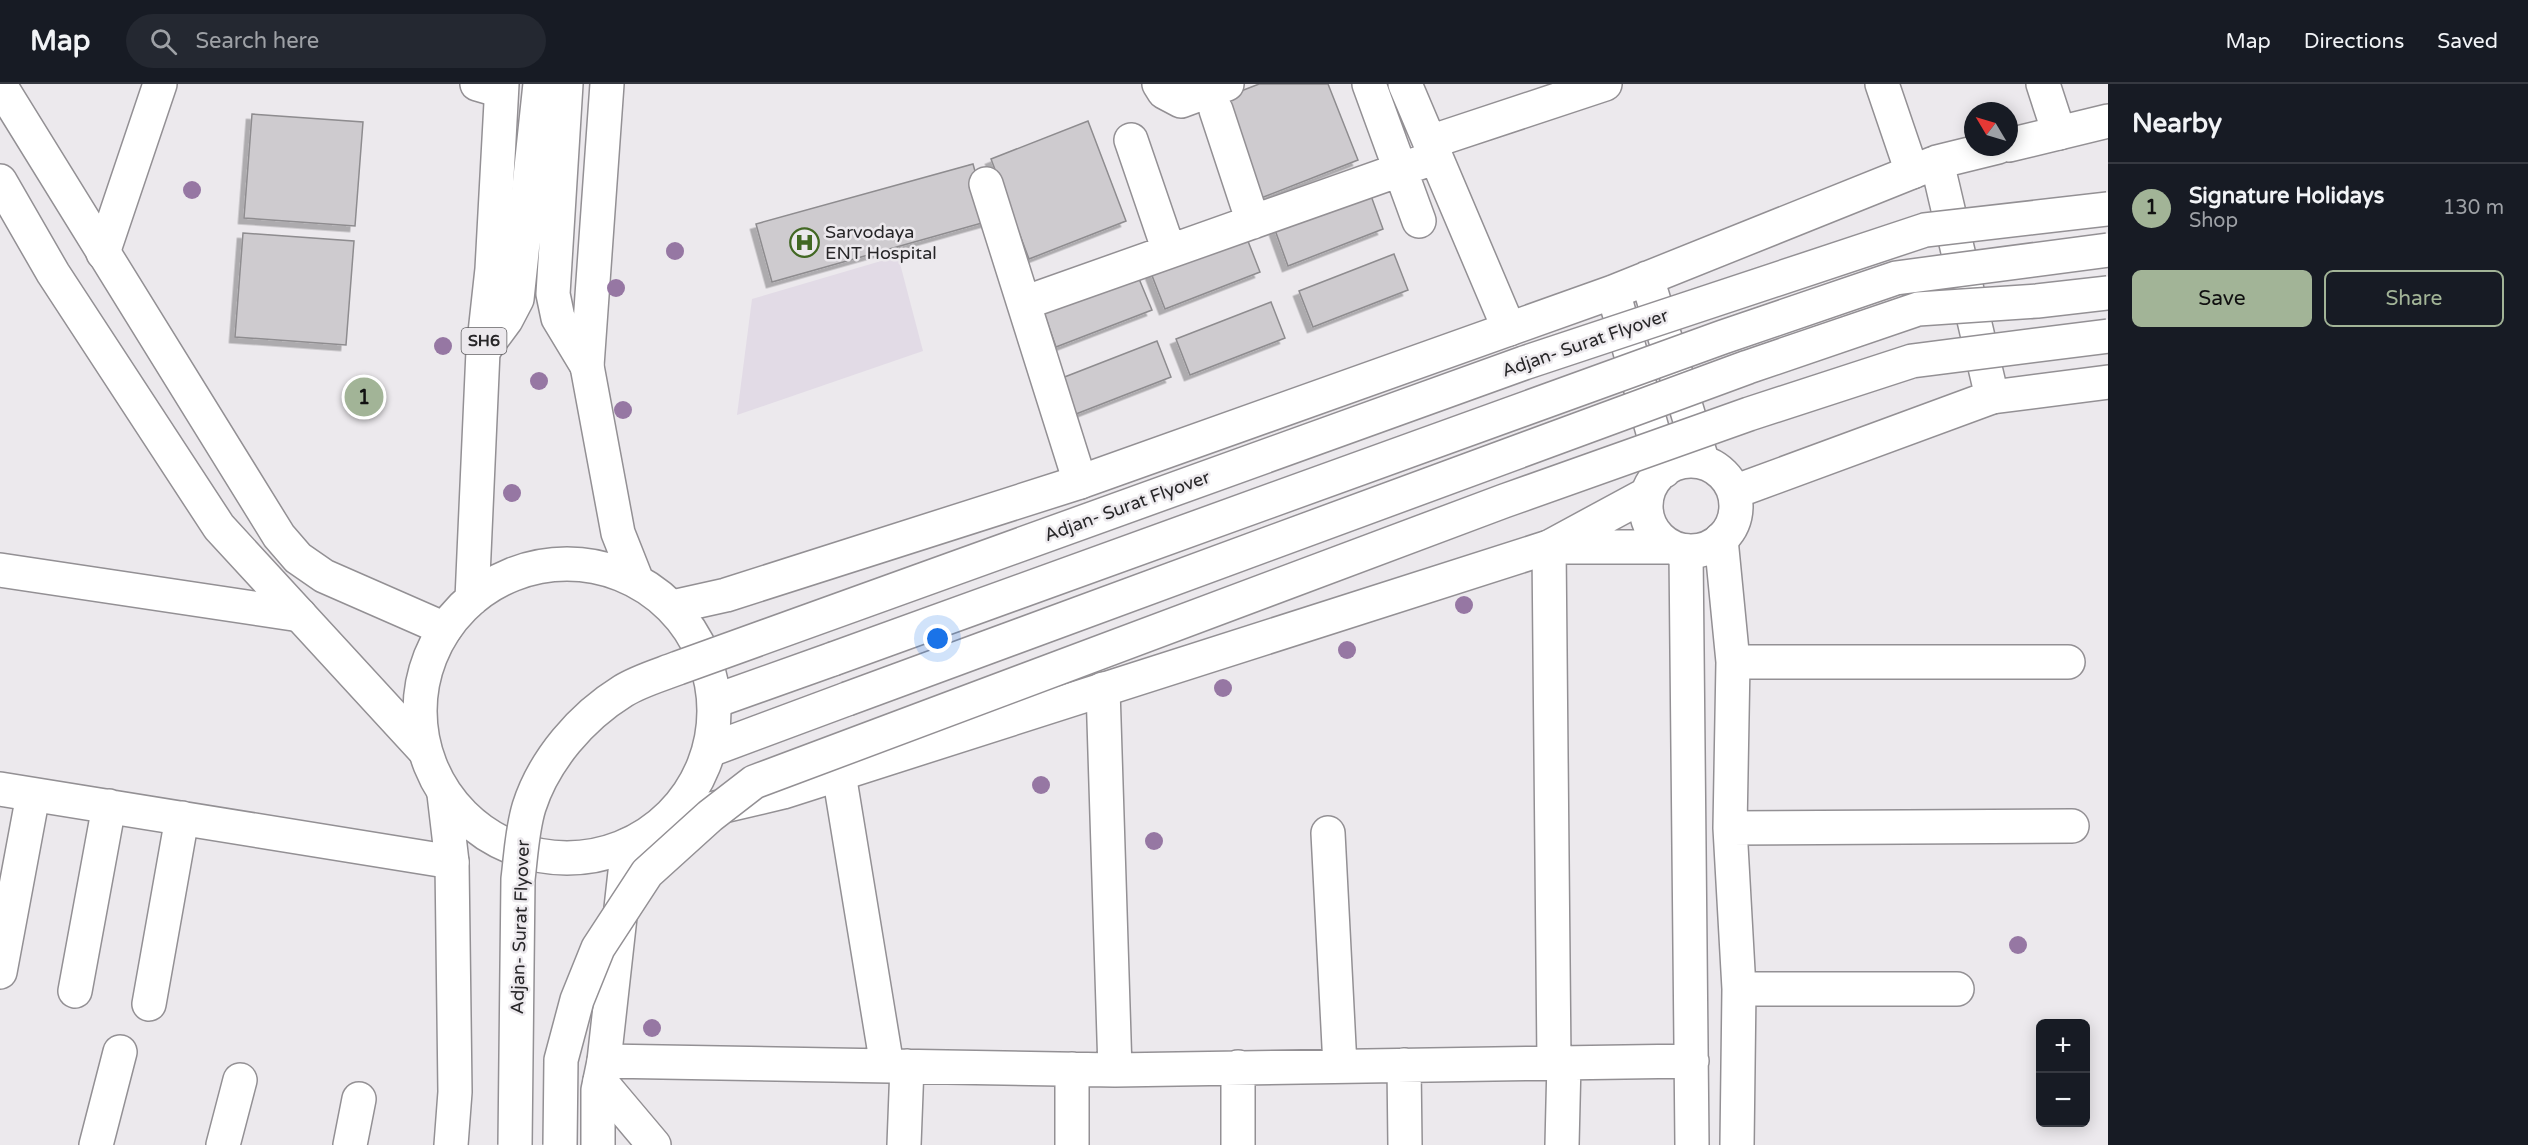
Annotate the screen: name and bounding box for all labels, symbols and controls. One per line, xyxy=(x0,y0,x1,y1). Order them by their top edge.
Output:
search box xyxy=(126,14,546,68)
text: Map xyxy=(30,24,90,58)
icon: search xyxy=(147,25,180,58)
text: Search here xyxy=(195,28,319,54)
text: Map xyxy=(2225,29,2271,54)
text: Directions xyxy=(2304,29,2404,54)
text: Saved xyxy=(2437,29,2498,54)
north arrow xyxy=(1964,102,2018,156)
text: Nearby xyxy=(2132,108,2222,139)
text: Signature Holidays xyxy=(2189,183,2384,209)
text: 1 xyxy=(2145,196,2158,220)
text: 130 m xyxy=(2443,196,2504,220)
text: Shop xyxy=(2189,209,2238,233)
place label: Sarvodaya ENT Hospital xyxy=(825,221,937,264)
hospital icon: Sarvodaya ENT Hospital xyxy=(788,226,820,258)
button: Save xyxy=(2132,270,2312,327)
button: Share xyxy=(2324,270,2504,327)
street label: Adjan- Surat Flyover xyxy=(1499,304,1671,382)
road number: SH6 xyxy=(462,328,506,354)
pin: 1 xyxy=(344,374,384,420)
street label: Adjan- Surat Flyover xyxy=(1041,466,1213,546)
your location xyxy=(923,624,952,653)
street label: Adjan- Surat Flyover xyxy=(506,839,534,1015)
map controls xyxy=(2036,1019,2090,1127)
button: + xyxy=(2036,1019,2090,1073)
button: − xyxy=(2036,1073,2090,1127)

